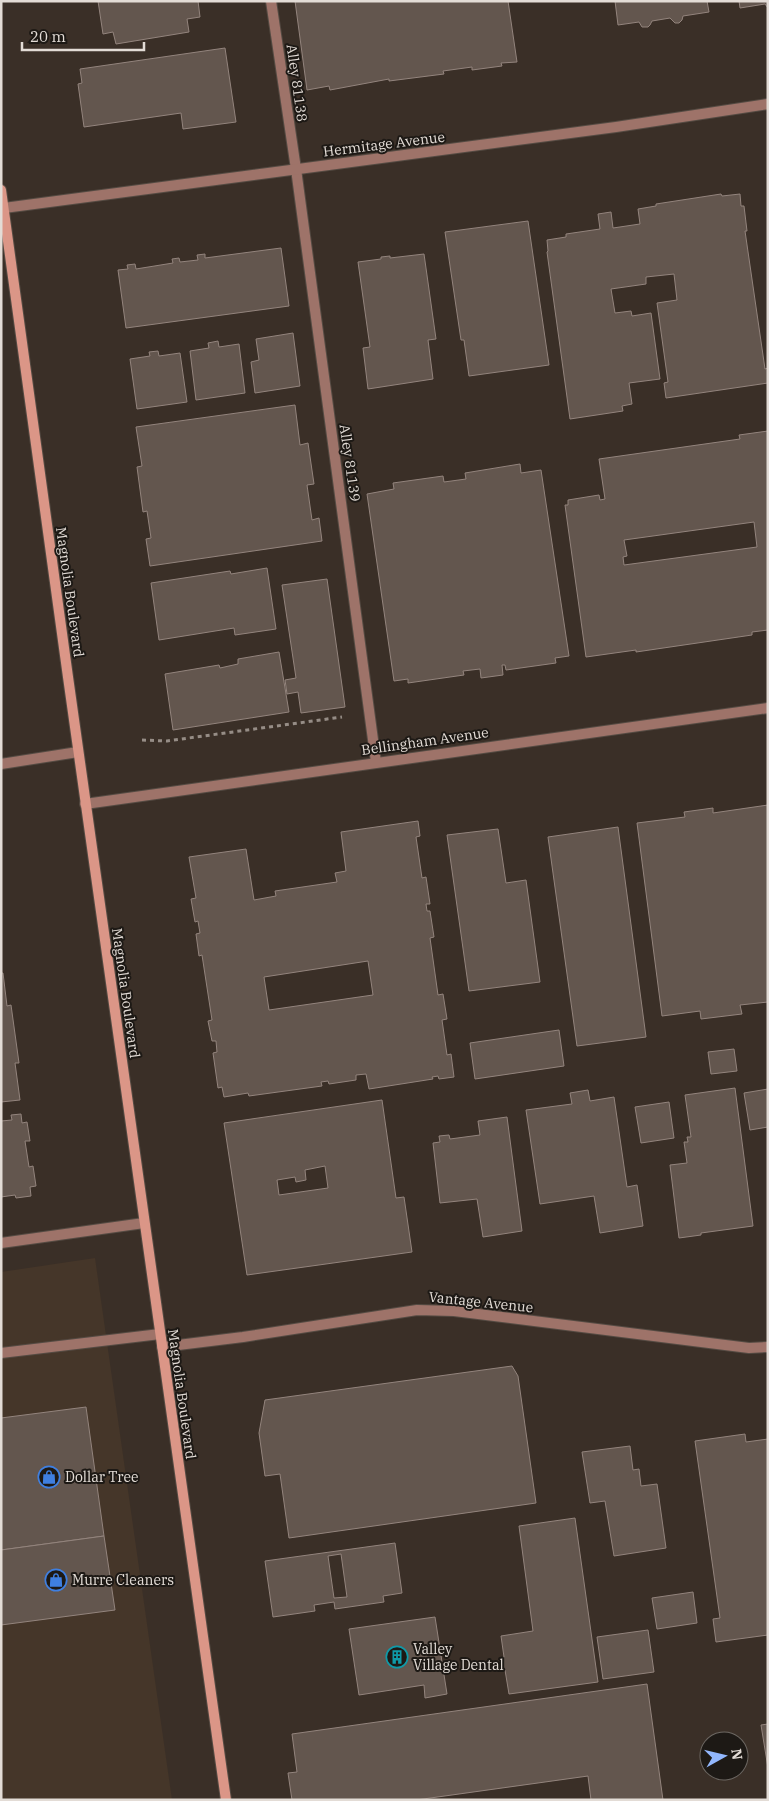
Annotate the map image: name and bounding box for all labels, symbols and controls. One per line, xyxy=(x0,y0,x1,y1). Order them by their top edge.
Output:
scale bar xyxy=(22,20,145,52)
text: 20 m xyxy=(30,27,66,46)
street label: Alley 81138 xyxy=(283,43,311,123)
street label: Hermitage Avenue xyxy=(322,128,446,160)
street label: Alley 81139 xyxy=(336,423,364,503)
street label: Magnolia Boulevard xyxy=(52,526,88,659)
street label: Bellingham Avenue xyxy=(360,723,490,759)
street label: Magnolia Boulevard xyxy=(108,927,144,1060)
street label: Vantage Avenue xyxy=(428,1288,534,1316)
street label: Magnolia Boulevard xyxy=(164,1328,200,1461)
shop icon: Dollar Tree xyxy=(37,1465,61,1489)
place label: Dollar Tree xyxy=(65,1468,138,1486)
shop icon: Murre Cleaners xyxy=(44,1568,68,1592)
place label: Murre Cleaners xyxy=(72,1571,174,1589)
place label: Valley Village Dental xyxy=(413,1640,504,1674)
building icon: Valley Village Dental xyxy=(385,1645,409,1669)
north arrow xyxy=(699,1731,749,1781)
text: N xyxy=(727,1747,747,1761)

